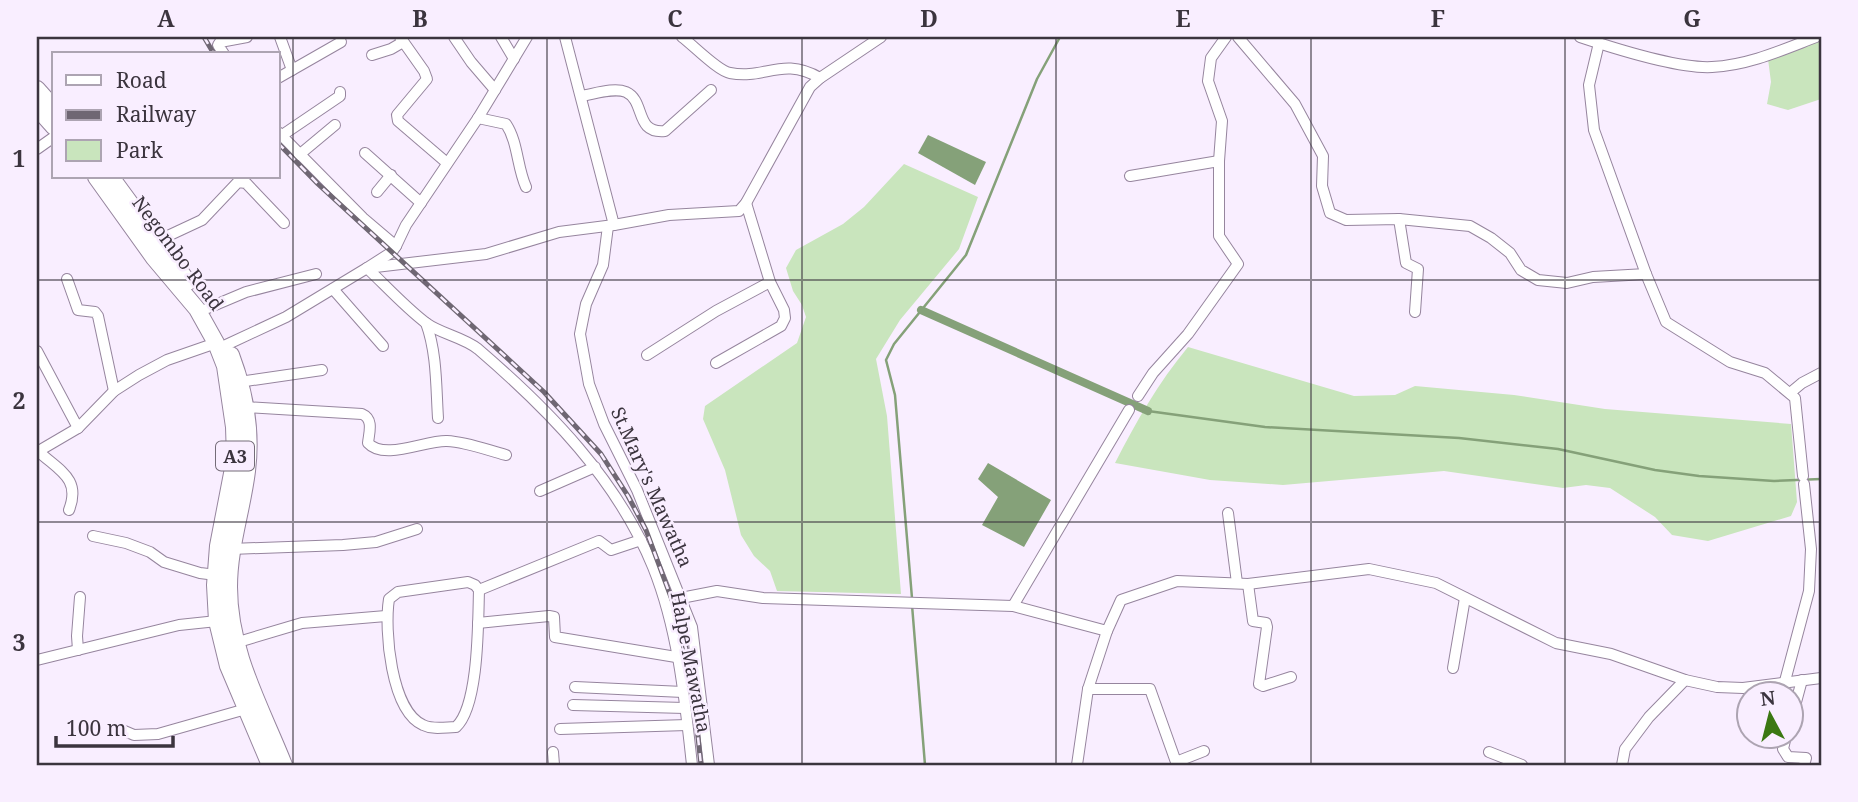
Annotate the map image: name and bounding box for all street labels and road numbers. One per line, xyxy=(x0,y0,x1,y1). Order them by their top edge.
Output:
street label: Negombo Road xyxy=(126,190,230,316)
street label: St.Mary's Mawatha xyxy=(605,403,699,571)
road number: A3 xyxy=(216,442,254,470)
street label: Halpe Mawatha xyxy=(665,589,717,735)

